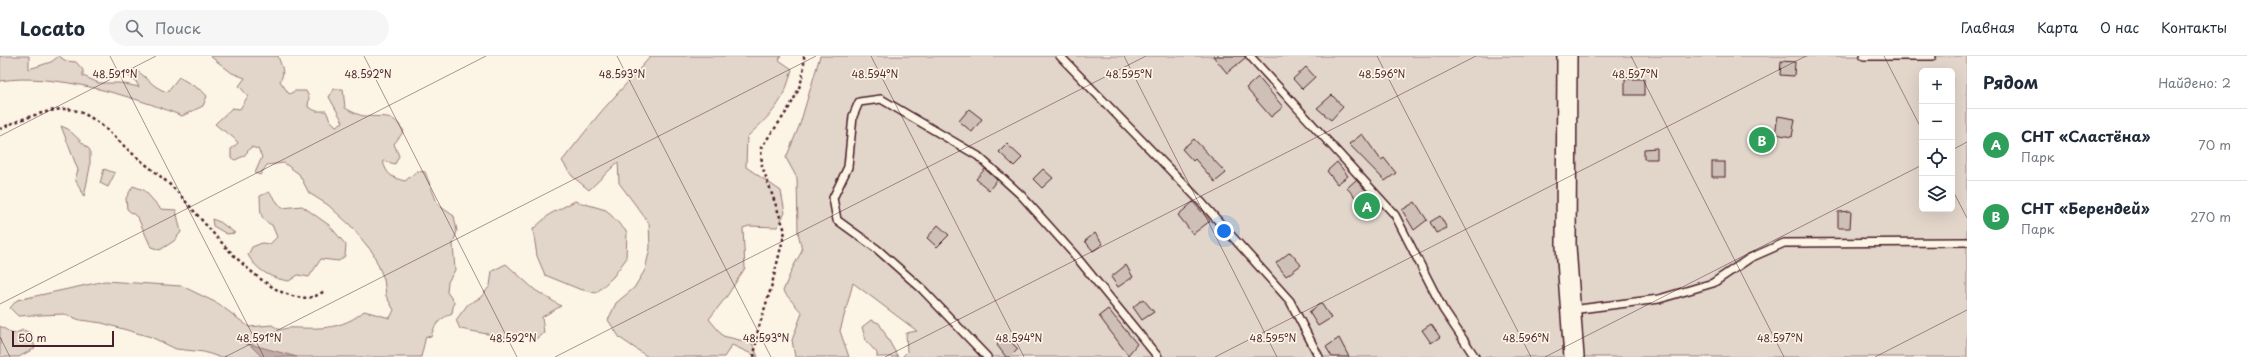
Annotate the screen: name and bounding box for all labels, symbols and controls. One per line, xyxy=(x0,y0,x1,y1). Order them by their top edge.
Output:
search box xyxy=(109,10,389,46)
text: Locato xyxy=(20,14,85,42)
text: Поиск xyxy=(155,16,201,39)
icon: search xyxy=(123,17,145,39)
text: Главная xyxy=(1961,17,2015,38)
text: Карта xyxy=(2037,17,2078,38)
text: О нас xyxy=(2100,17,2139,38)
text: Контакты xyxy=(2161,17,2227,38)
text: 48.591°N xyxy=(92,66,138,81)
text: 48.592°N xyxy=(344,66,392,81)
text: 48.593°N xyxy=(599,66,645,81)
text: 48.594°N xyxy=(852,66,899,81)
text: 48.595°N xyxy=(1106,66,1153,81)
text: 48.596°N xyxy=(1359,66,1406,81)
text: 48.597°N xyxy=(1612,66,1658,81)
map controls xyxy=(1919,68,1955,212)
button: + xyxy=(1919,68,1955,104)
text: Рядом xyxy=(1983,69,2038,95)
text: Найдено: 2 xyxy=(2158,73,2231,92)
button: − xyxy=(1919,104,1955,140)
text: СНТ «Сластёна» xyxy=(2021,124,2151,147)
pin: B xyxy=(1749,125,1775,155)
text: A xyxy=(1991,135,2001,154)
text: 70 m xyxy=(2198,135,2231,154)
button: locate xyxy=(1919,140,1955,176)
text: Парк xyxy=(2021,147,2055,166)
button: layers xyxy=(1919,176,1955,212)
pin: A xyxy=(1354,191,1380,221)
text: СНТ «Берендей» xyxy=(2021,196,2150,219)
text: B xyxy=(1992,207,2000,226)
text: 270 m xyxy=(2190,207,2231,226)
text: Парк xyxy=(2021,219,2055,238)
your location xyxy=(1214,221,1234,241)
scale bar xyxy=(12,329,114,348)
text: 50 m xyxy=(18,329,47,346)
text: 48.591°N xyxy=(236,330,282,345)
text: 48.592°N xyxy=(489,330,537,345)
text: 48.593°N xyxy=(743,330,789,345)
text: 48.594°N xyxy=(996,330,1043,345)
text: 48.595°N xyxy=(1250,330,1297,345)
text: 48.596°N xyxy=(1503,330,1550,345)
text: 48.597°N xyxy=(1757,330,1803,345)

